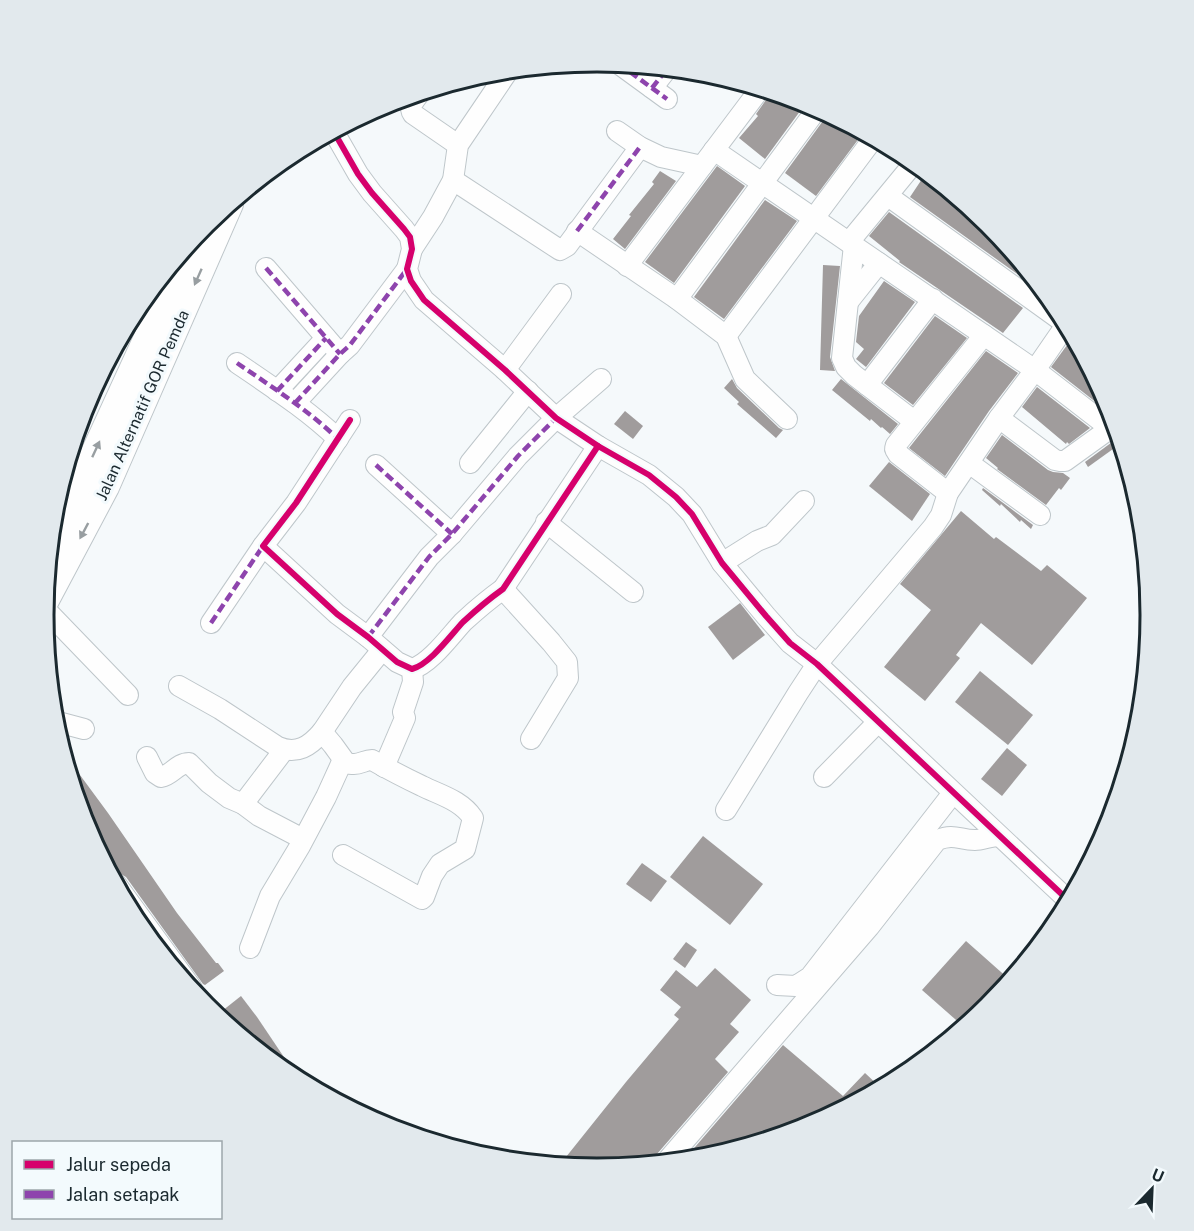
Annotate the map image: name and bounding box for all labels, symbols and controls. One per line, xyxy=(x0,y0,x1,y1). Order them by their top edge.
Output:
one-way arrow xyxy=(194,268,203,285)
street label: Jalan Alternatif GOR Pemda xyxy=(92,307,193,503)
one-way arrow xyxy=(91,440,100,457)
one-way arrow xyxy=(79,523,89,540)
legend xyxy=(12,1141,222,1219)
text: Jalur sepeda xyxy=(66,1154,171,1175)
north arrow xyxy=(1122,1159,1182,1219)
text: U xyxy=(1149,1165,1167,1187)
text: Jalan setapak xyxy=(66,1184,179,1205)

